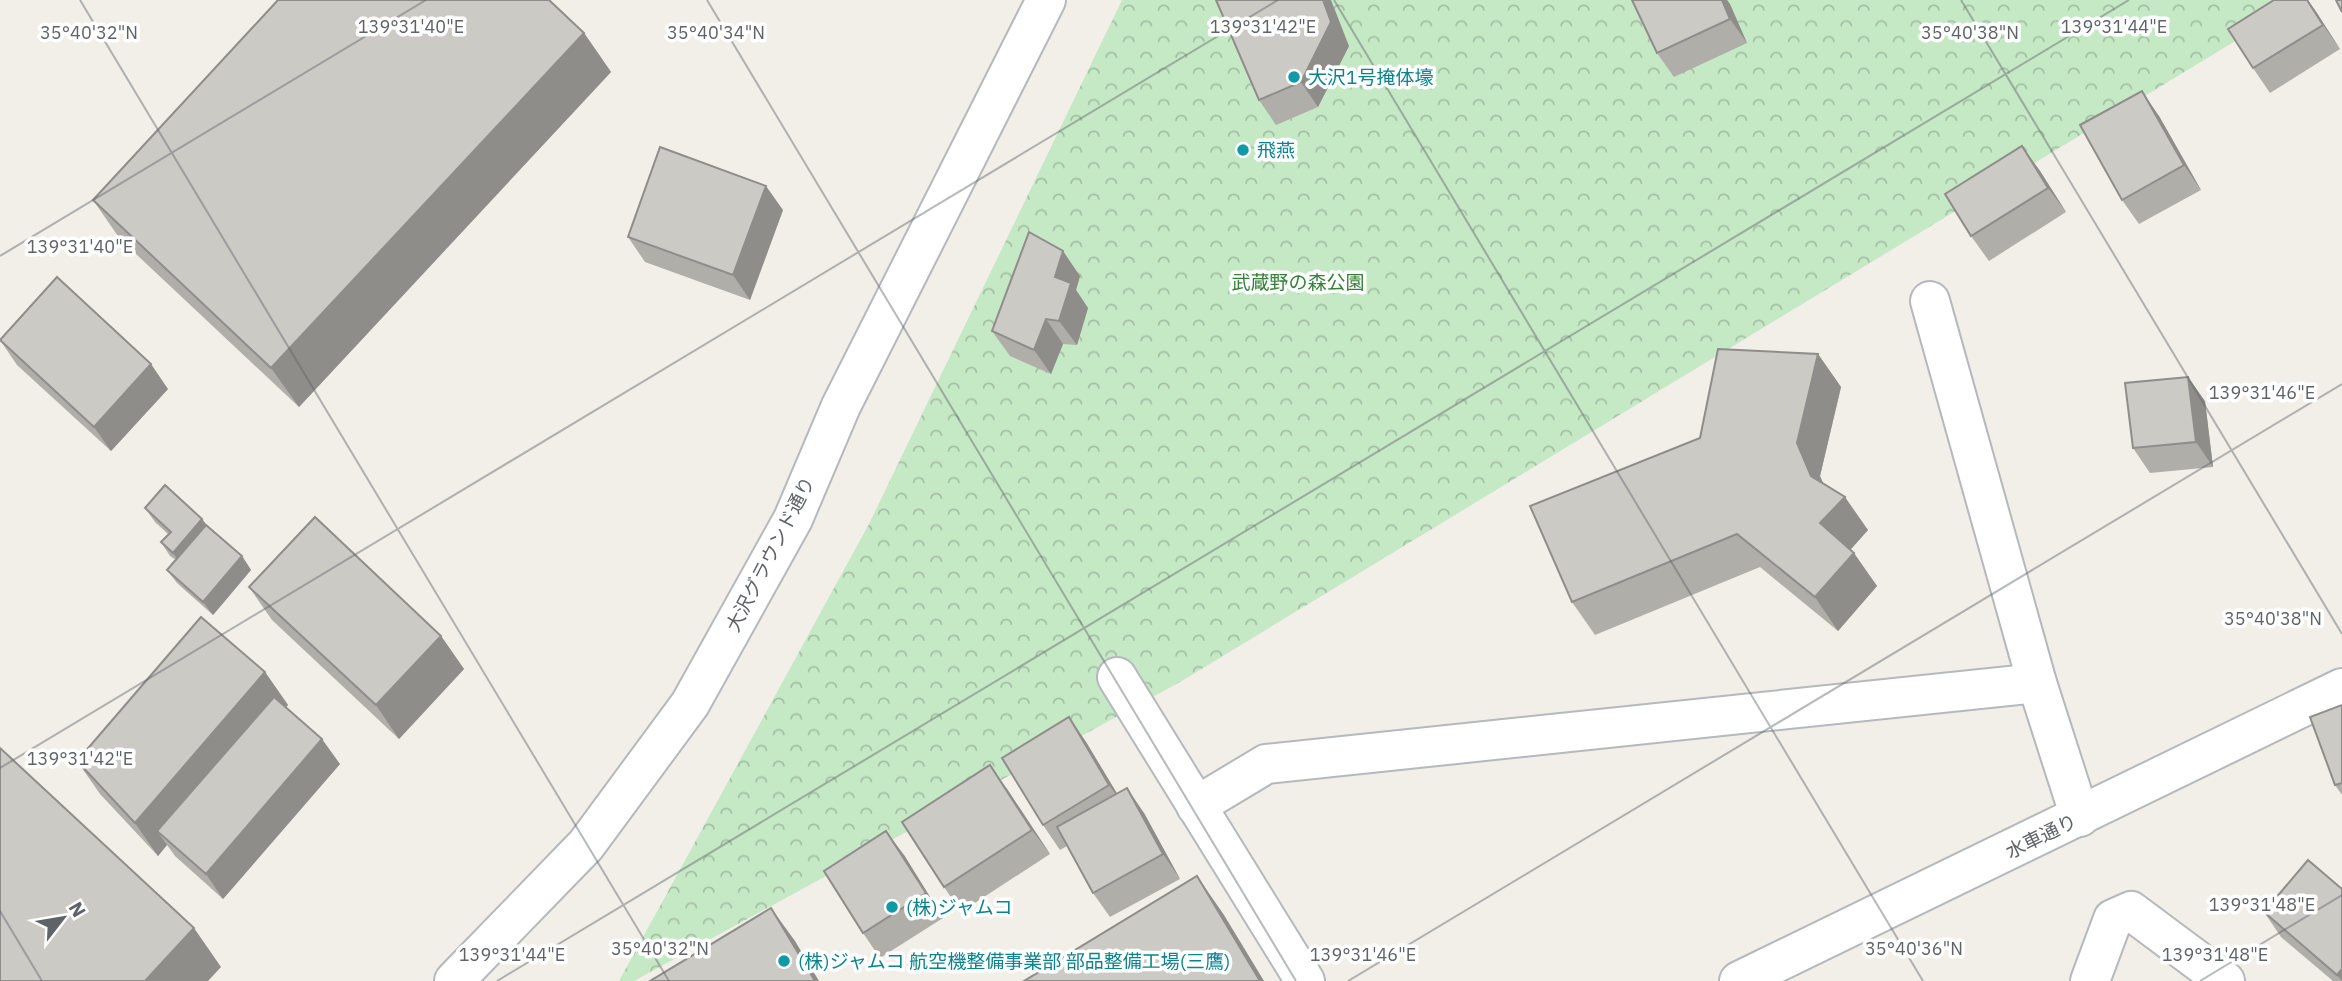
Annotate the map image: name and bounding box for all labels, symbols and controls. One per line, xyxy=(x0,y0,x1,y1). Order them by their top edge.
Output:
text: 139°31'40"E xyxy=(358,15,464,38)
text: 139°31'42"E xyxy=(1210,15,1316,38)
text: 139°31'44"E xyxy=(2061,15,2167,38)
text: 35°40'32"N xyxy=(40,21,138,44)
text: 35°40'34"N xyxy=(667,21,765,44)
text: 35°40'38"N xyxy=(1921,21,2019,44)
place label: 大沢1号掩体壕 xyxy=(1308,65,1433,89)
marker: 大沢1号掩体壕 xyxy=(1286,69,1302,85)
place label: 飛燕 xyxy=(1257,138,1295,162)
marker: 飛燕 xyxy=(1235,142,1251,158)
text: 139°31'40"E xyxy=(27,235,133,258)
park label: 武蔵野の森公園 xyxy=(1231,270,1365,294)
text: 139°31'46"E xyxy=(2209,381,2315,404)
street label: 大沢グラウンド通り xyxy=(720,472,820,636)
text: 35°40'38"N xyxy=(2224,607,2322,630)
text: 139°31'42"E xyxy=(27,747,133,770)
street label: 水車通り xyxy=(2002,809,2080,863)
north arrow xyxy=(28,883,98,953)
text: 139°31'48"E xyxy=(2209,893,2315,916)
place label: (株)ジャムコ xyxy=(906,895,1013,919)
text: N xyxy=(64,897,91,921)
marker: (株)ジャムコ xyxy=(884,899,900,915)
text: 35°40'32"N xyxy=(611,937,709,960)
text: 35°40'36"N xyxy=(1865,937,1963,960)
text: 139°31'44"E xyxy=(459,943,565,966)
text: 139°31'46"E xyxy=(1310,943,1416,966)
text: 139°31'48"E xyxy=(2162,943,2268,966)
place label: (株)ジャムコ 航空機整備事業部 部品整備工場(三鷹) xyxy=(798,949,1230,973)
marker: (株)ジャムコ 航空機整備事業部 部品整備工場(三鷹) xyxy=(776,953,792,969)

